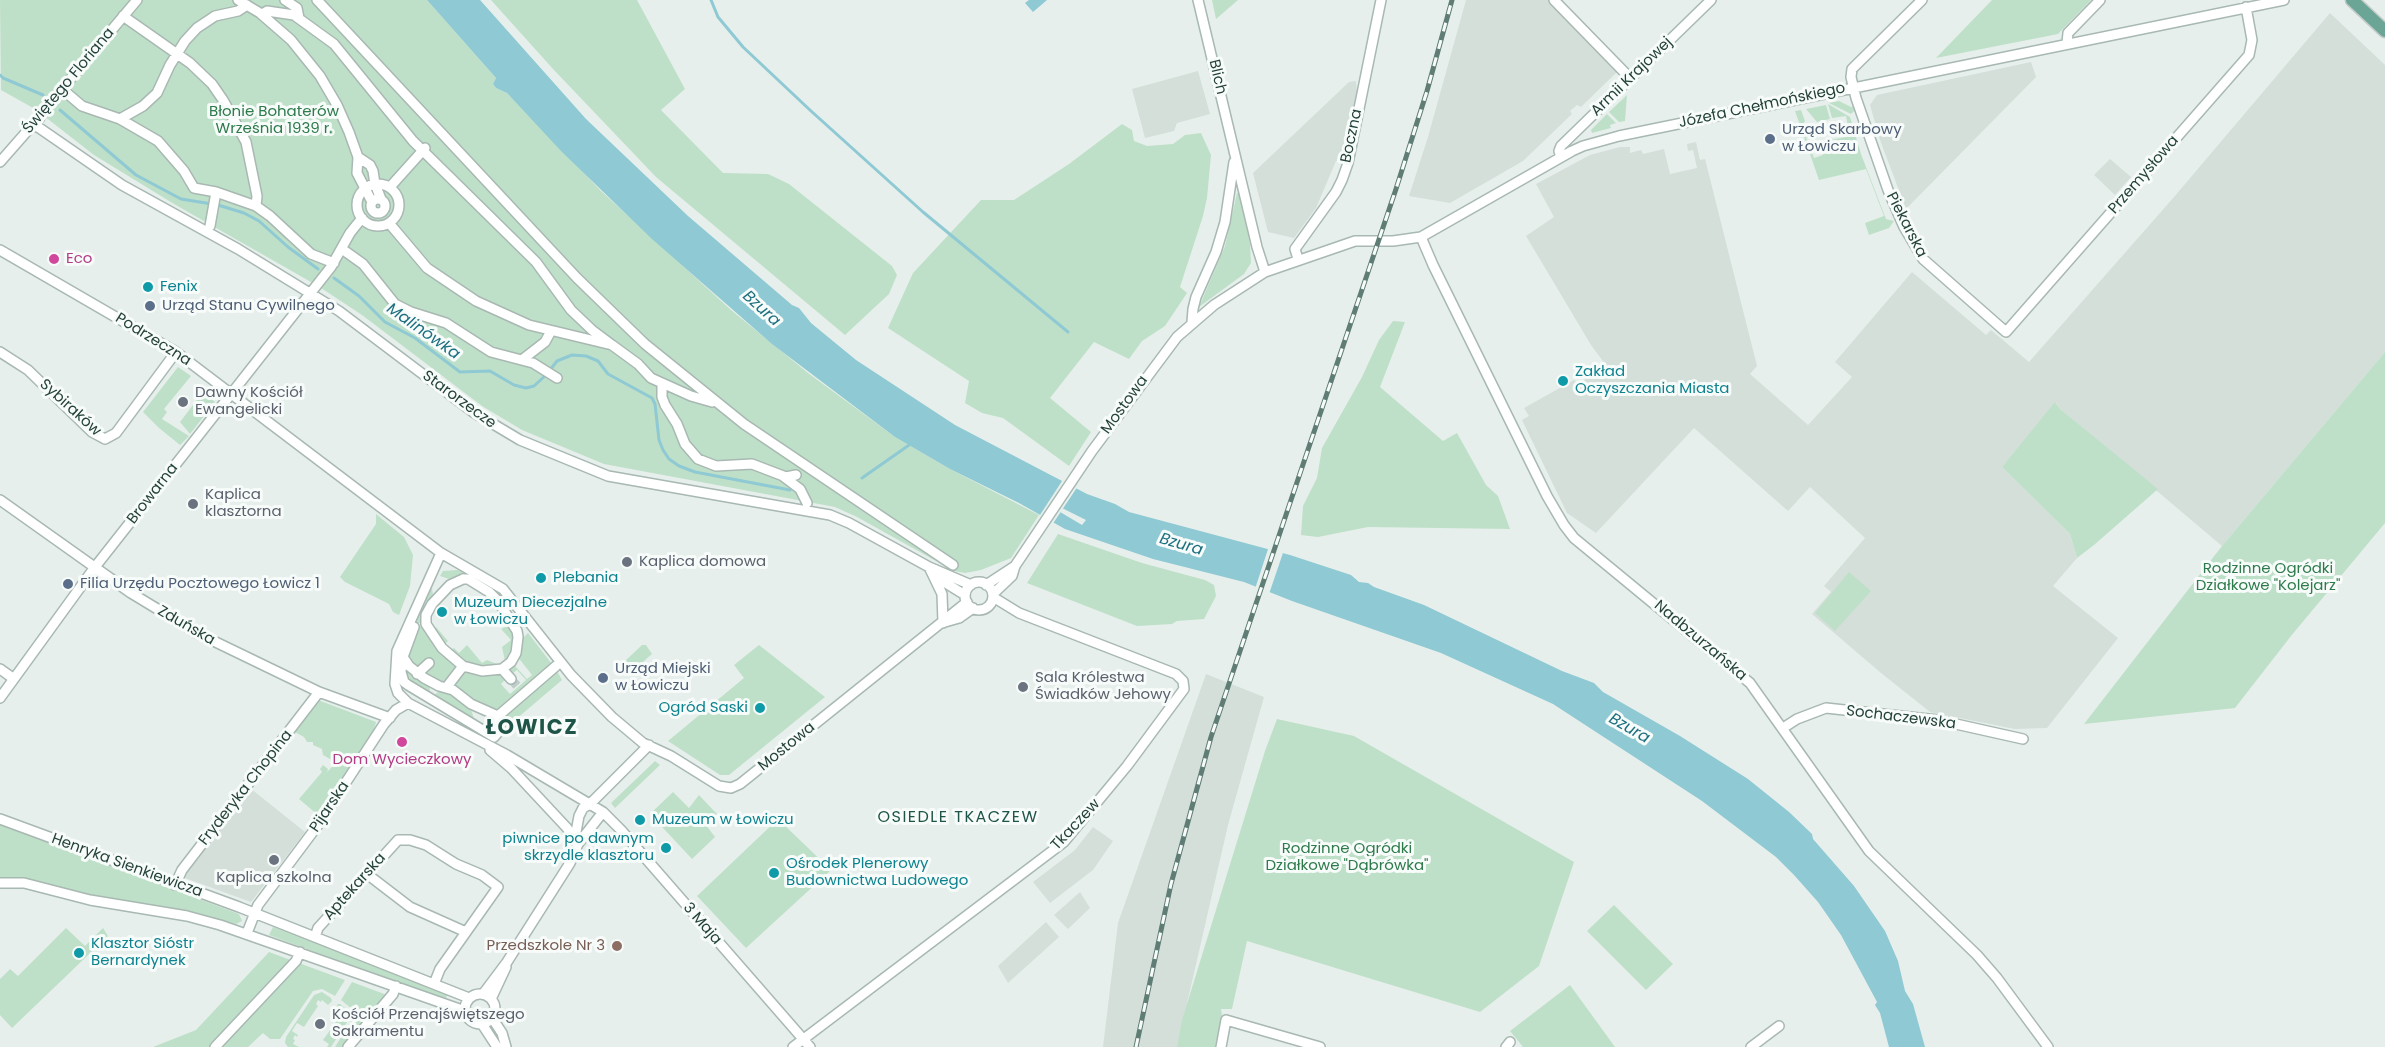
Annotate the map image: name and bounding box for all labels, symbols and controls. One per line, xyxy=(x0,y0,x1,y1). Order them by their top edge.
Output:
street label: Świętego Floriana xyxy=(19,24,119,138)
street label: Armii Krajowej xyxy=(1588,34,1676,120)
street label: Blich xyxy=(1204,58,1230,96)
street label: Józefa Chełmońskiego xyxy=(1677,80,1847,132)
park label: Błonie Bohaterów Września 1939 r. xyxy=(209,103,339,138)
street label: Boczna xyxy=(1338,107,1366,165)
place label: Urząd Skarbowy w Łowiczu xyxy=(1782,121,1902,156)
marker: Urząd Skarbowy w Łowiczu xyxy=(1763,132,1777,146)
street label: Przemysłowa xyxy=(2105,132,2183,218)
street label: Piekarska xyxy=(1882,189,1930,261)
place label: Eco xyxy=(66,250,92,268)
marker: Eco xyxy=(47,252,61,266)
place label: Fenix xyxy=(160,278,197,296)
marker: Fenix xyxy=(141,280,155,294)
water label: Bzura xyxy=(738,287,784,331)
place label: Urząd Stanu Cywilnego xyxy=(162,297,335,315)
marker: Urząd Stanu Cywilnego xyxy=(143,299,157,313)
water label: Malinówka xyxy=(383,300,463,364)
street label: Podrzeczna xyxy=(112,310,194,370)
place label: Zakład Oczyszczania Miasta xyxy=(1575,363,1729,398)
street label: Starorzecze xyxy=(419,367,499,433)
street label: Mostowa xyxy=(1098,372,1152,438)
marker: Zakład Oczyszczania Miasta xyxy=(1556,374,1570,388)
street label: Sybiraków xyxy=(36,376,104,440)
place label: Dawny Kościół Ewangelicki xyxy=(195,384,303,419)
marker: Dawny Kościół Ewangelicki xyxy=(176,395,190,409)
street label: Browarna xyxy=(124,460,182,528)
place label: Kaplica klasztorna xyxy=(205,486,282,521)
marker: Kaplica klasztorna xyxy=(186,497,200,511)
water label: Bzura xyxy=(1157,530,1205,560)
place label: Kaplica domowa xyxy=(639,553,766,571)
marker: Kaplica domowa xyxy=(620,555,634,569)
park label: Rodzinne Ogródki Działkowe "Kolejarz" xyxy=(2196,560,2340,595)
place label: Plebania xyxy=(553,569,618,587)
marker: Plebania xyxy=(534,571,548,585)
place label: Filia Urzędu Pocztowego Łowicz 1 xyxy=(80,575,320,593)
marker: Filia Urzędu Pocztowego Łowicz 1 xyxy=(61,577,75,591)
place label: Muzeum Diecezjalne w Łowiczu xyxy=(454,594,607,629)
street label: Nadbzurzańska xyxy=(1650,597,1750,685)
street label: Zduńska xyxy=(154,602,218,650)
marker: Muzeum Diecezjalne w Łowiczu xyxy=(435,605,449,619)
place label: Urząd Miejski w Łowiczu xyxy=(615,660,711,695)
place label: Sala Królestwa Świadków Jehowy xyxy=(1035,669,1171,704)
marker: Urząd Miejski w Łowiczu xyxy=(596,671,610,685)
marker: Sala Królestwa Świadków Jehowy xyxy=(1016,680,1030,694)
place label: Ogród Saski xyxy=(659,699,748,717)
marker: Ogród Saski xyxy=(753,701,767,715)
street label: Sochaczewska xyxy=(1845,702,1957,734)
water label: Bzura xyxy=(1605,710,1653,748)
district label: ŁOWICZ xyxy=(486,716,578,742)
street label: Mostowa xyxy=(755,719,819,775)
street label: Fryderyka Chopina xyxy=(195,727,297,849)
marker: Dom Wycieczkowy xyxy=(395,735,409,749)
place label: Dom Wycieczkowy xyxy=(333,751,471,769)
street label: Pijarska xyxy=(306,778,354,836)
street label: Tkaczew xyxy=(1048,796,1104,854)
district label: OSIEDLE TKACZEW xyxy=(877,808,1039,828)
place label: Muzeum w Łowiczu xyxy=(652,811,794,829)
marker: Muzeum w Łowiczu xyxy=(633,813,647,827)
street label: Henryka Sienkiewicza xyxy=(49,830,205,902)
place label: piwnice po dawnym skrzydle klasztoru xyxy=(502,830,654,865)
park label: Rodzinne Ogródki Działkowe "Dąbrówka" xyxy=(1266,840,1428,875)
marker: piwnice po dawnym skrzydle klasztoru xyxy=(659,841,673,855)
street label: Aptekarska xyxy=(320,850,390,924)
marker: Kaplica szkolna xyxy=(267,853,281,867)
place label: Ośrodek Plenerowy Budownictwa Ludowego xyxy=(786,855,968,890)
marker: Ośrodek Plenerowy Budownictwa Ludowego xyxy=(767,866,781,880)
place label: Kaplica szkolna xyxy=(216,869,332,887)
street label: 3 Maja xyxy=(679,899,725,949)
place label: Klasztor Sióstr Bernardynek xyxy=(91,935,194,970)
place label: Przedszkole Nr 3 xyxy=(487,937,605,955)
marker: Przedszkole Nr 3 xyxy=(610,939,624,953)
marker: Klasztor Sióstr Bernardynek xyxy=(72,946,86,960)
place label: Kościół Przenajświętszego Sakramentu xyxy=(332,1006,525,1041)
marker: Kościół Przenajświętszego Sakramentu xyxy=(313,1017,327,1031)

